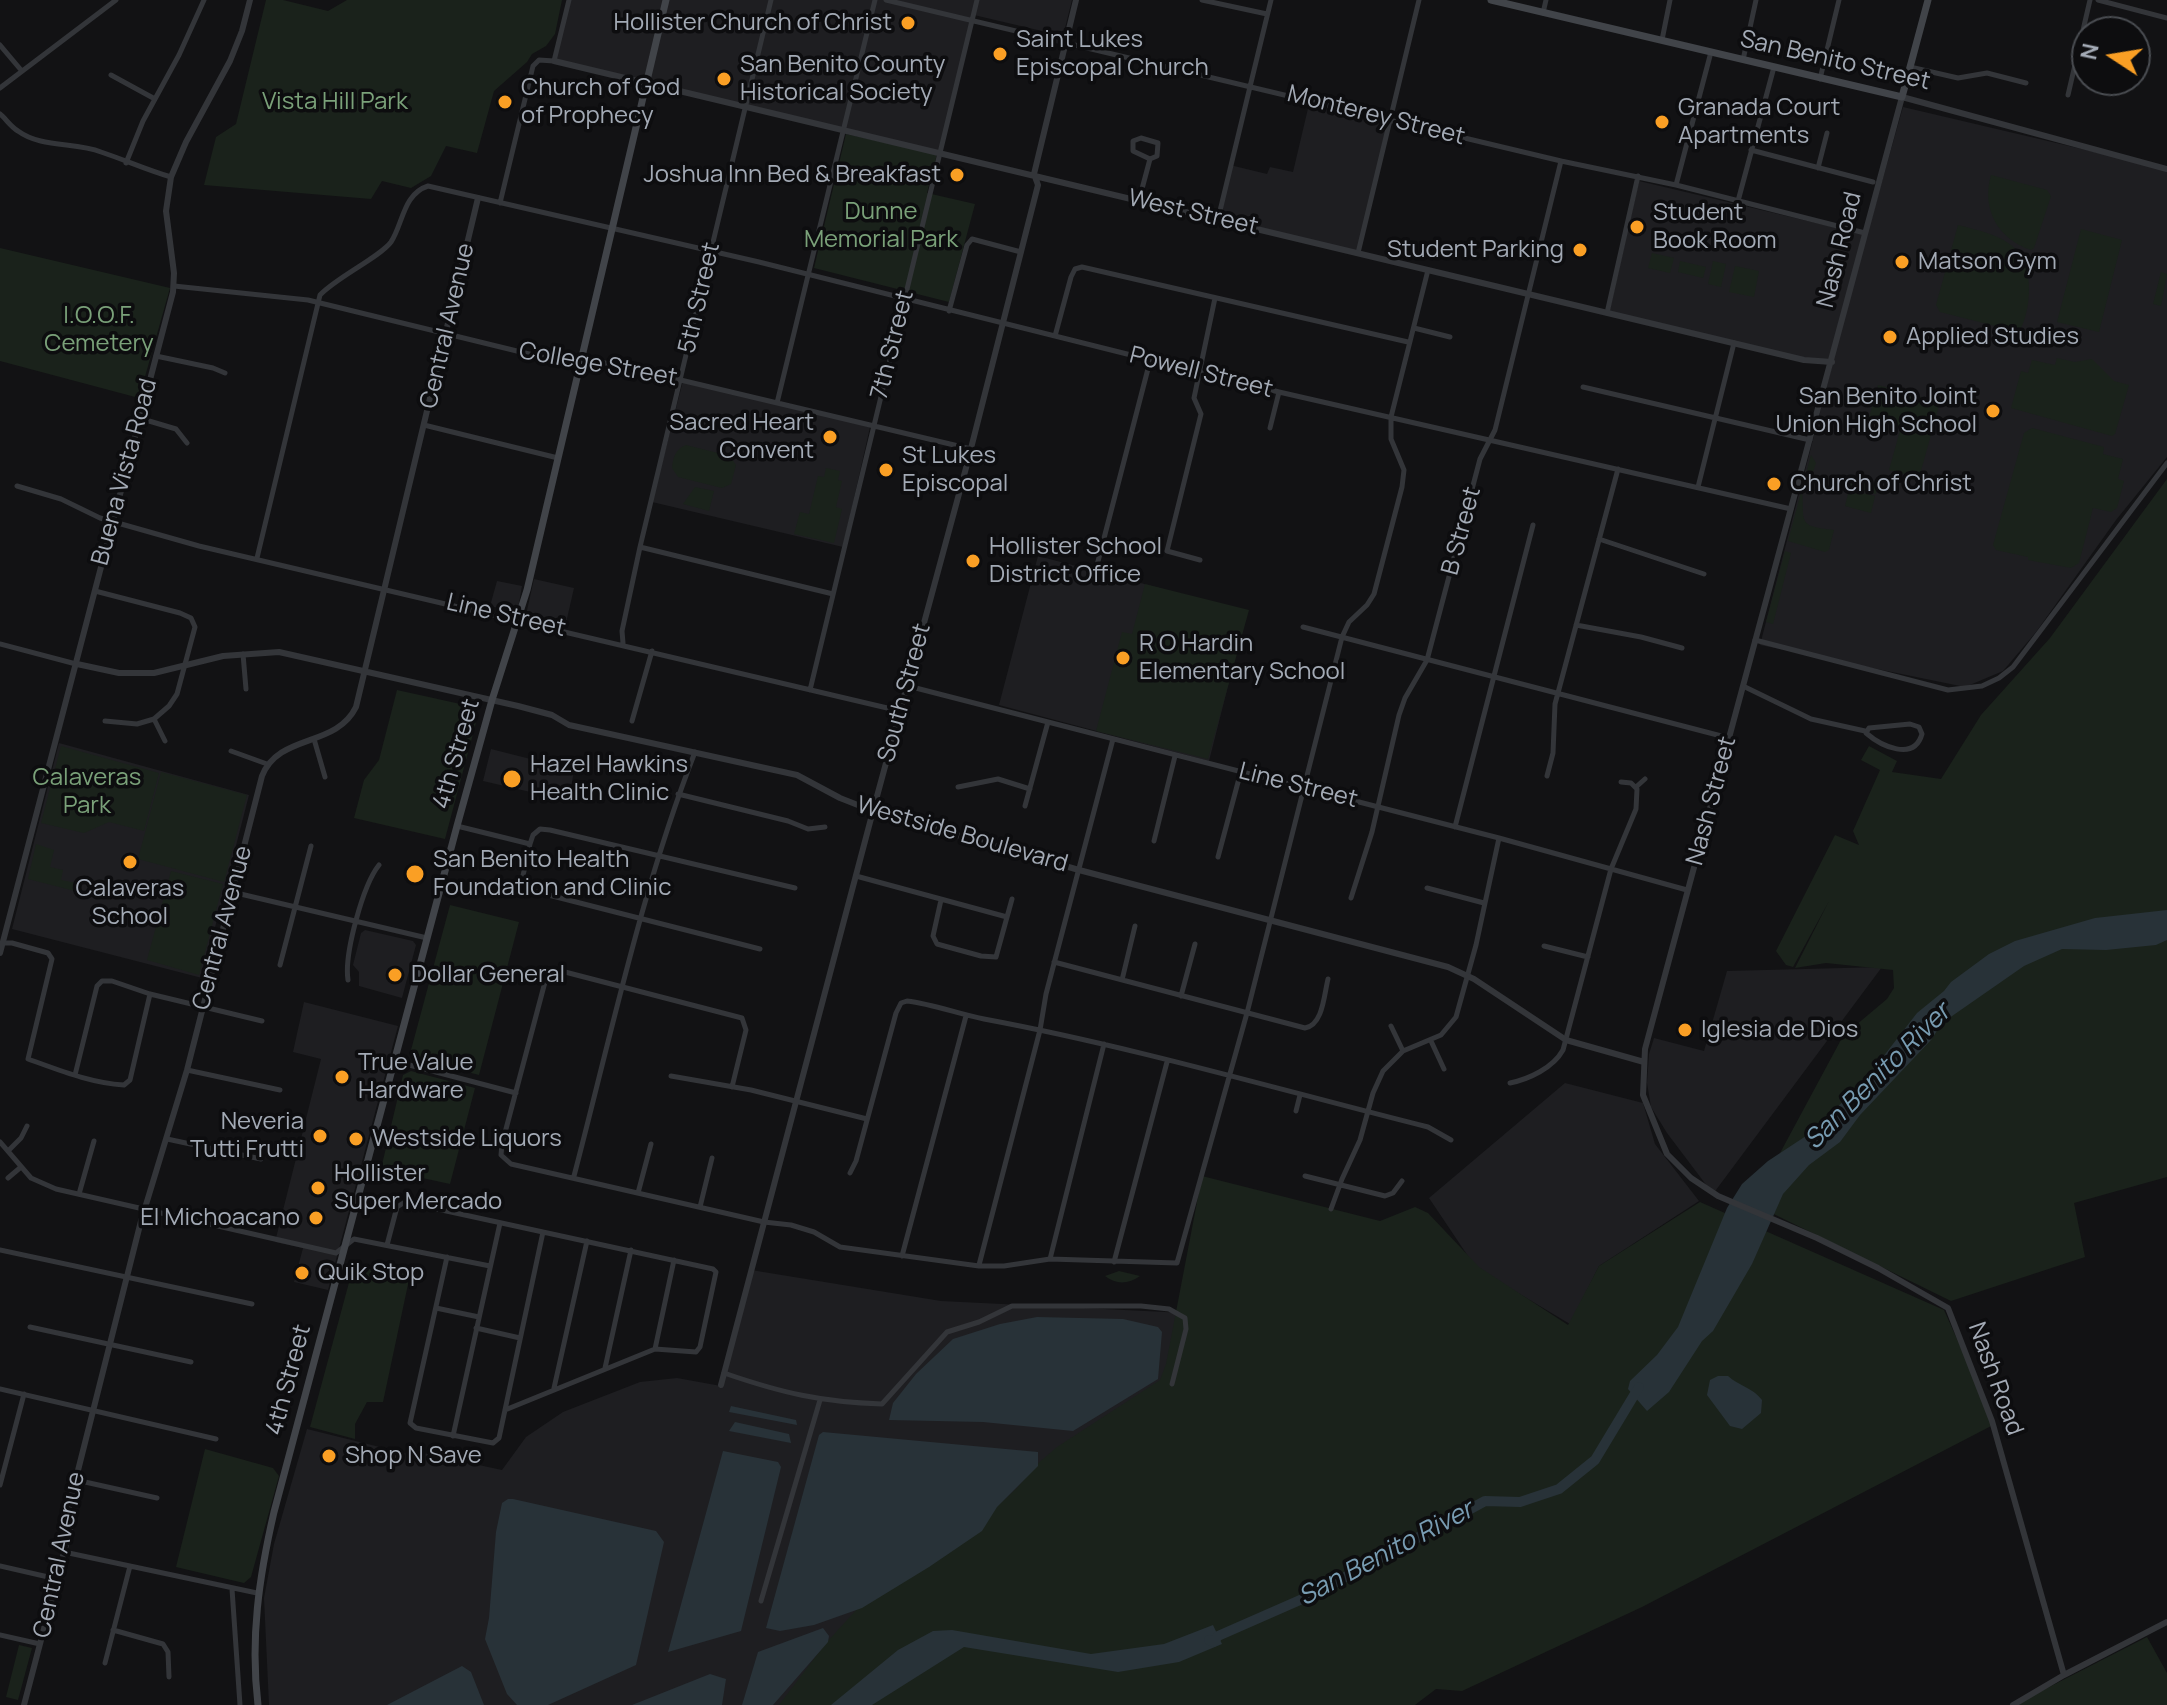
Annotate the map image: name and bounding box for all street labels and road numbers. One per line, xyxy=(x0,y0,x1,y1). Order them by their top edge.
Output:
street label: San Benito Street xyxy=(1737,25,1933,97)
street label: Monterey Street xyxy=(1284,80,1468,152)
street label: West Street xyxy=(1125,184,1261,242)
street label: Nash Road xyxy=(1812,189,1868,311)
street label: 5th Street xyxy=(673,240,727,356)
street label: Central Avenue xyxy=(415,241,481,411)
street label: 7th Street xyxy=(866,288,920,402)
street label: College Street xyxy=(517,337,679,393)
street label: Powell Street xyxy=(1126,341,1276,405)
street label: Buena Vista Road xyxy=(86,376,164,568)
street label: B Street xyxy=(1436,484,1488,578)
street label: Line Street xyxy=(444,588,568,644)
street label: South Street xyxy=(873,620,937,766)
street label: 4th Street xyxy=(428,696,486,812)
street label: Nash Street xyxy=(1681,734,1743,868)
street label: Line Street xyxy=(1236,757,1360,815)
street label: Westside Boulevard xyxy=(853,791,1071,879)
street label: Central Avenue xyxy=(187,843,259,1013)
street label: Nash Road xyxy=(1961,1318,2029,1440)
street label: 4th Street xyxy=(260,1322,318,1438)
street label: Central Avenue xyxy=(28,1469,92,1641)

